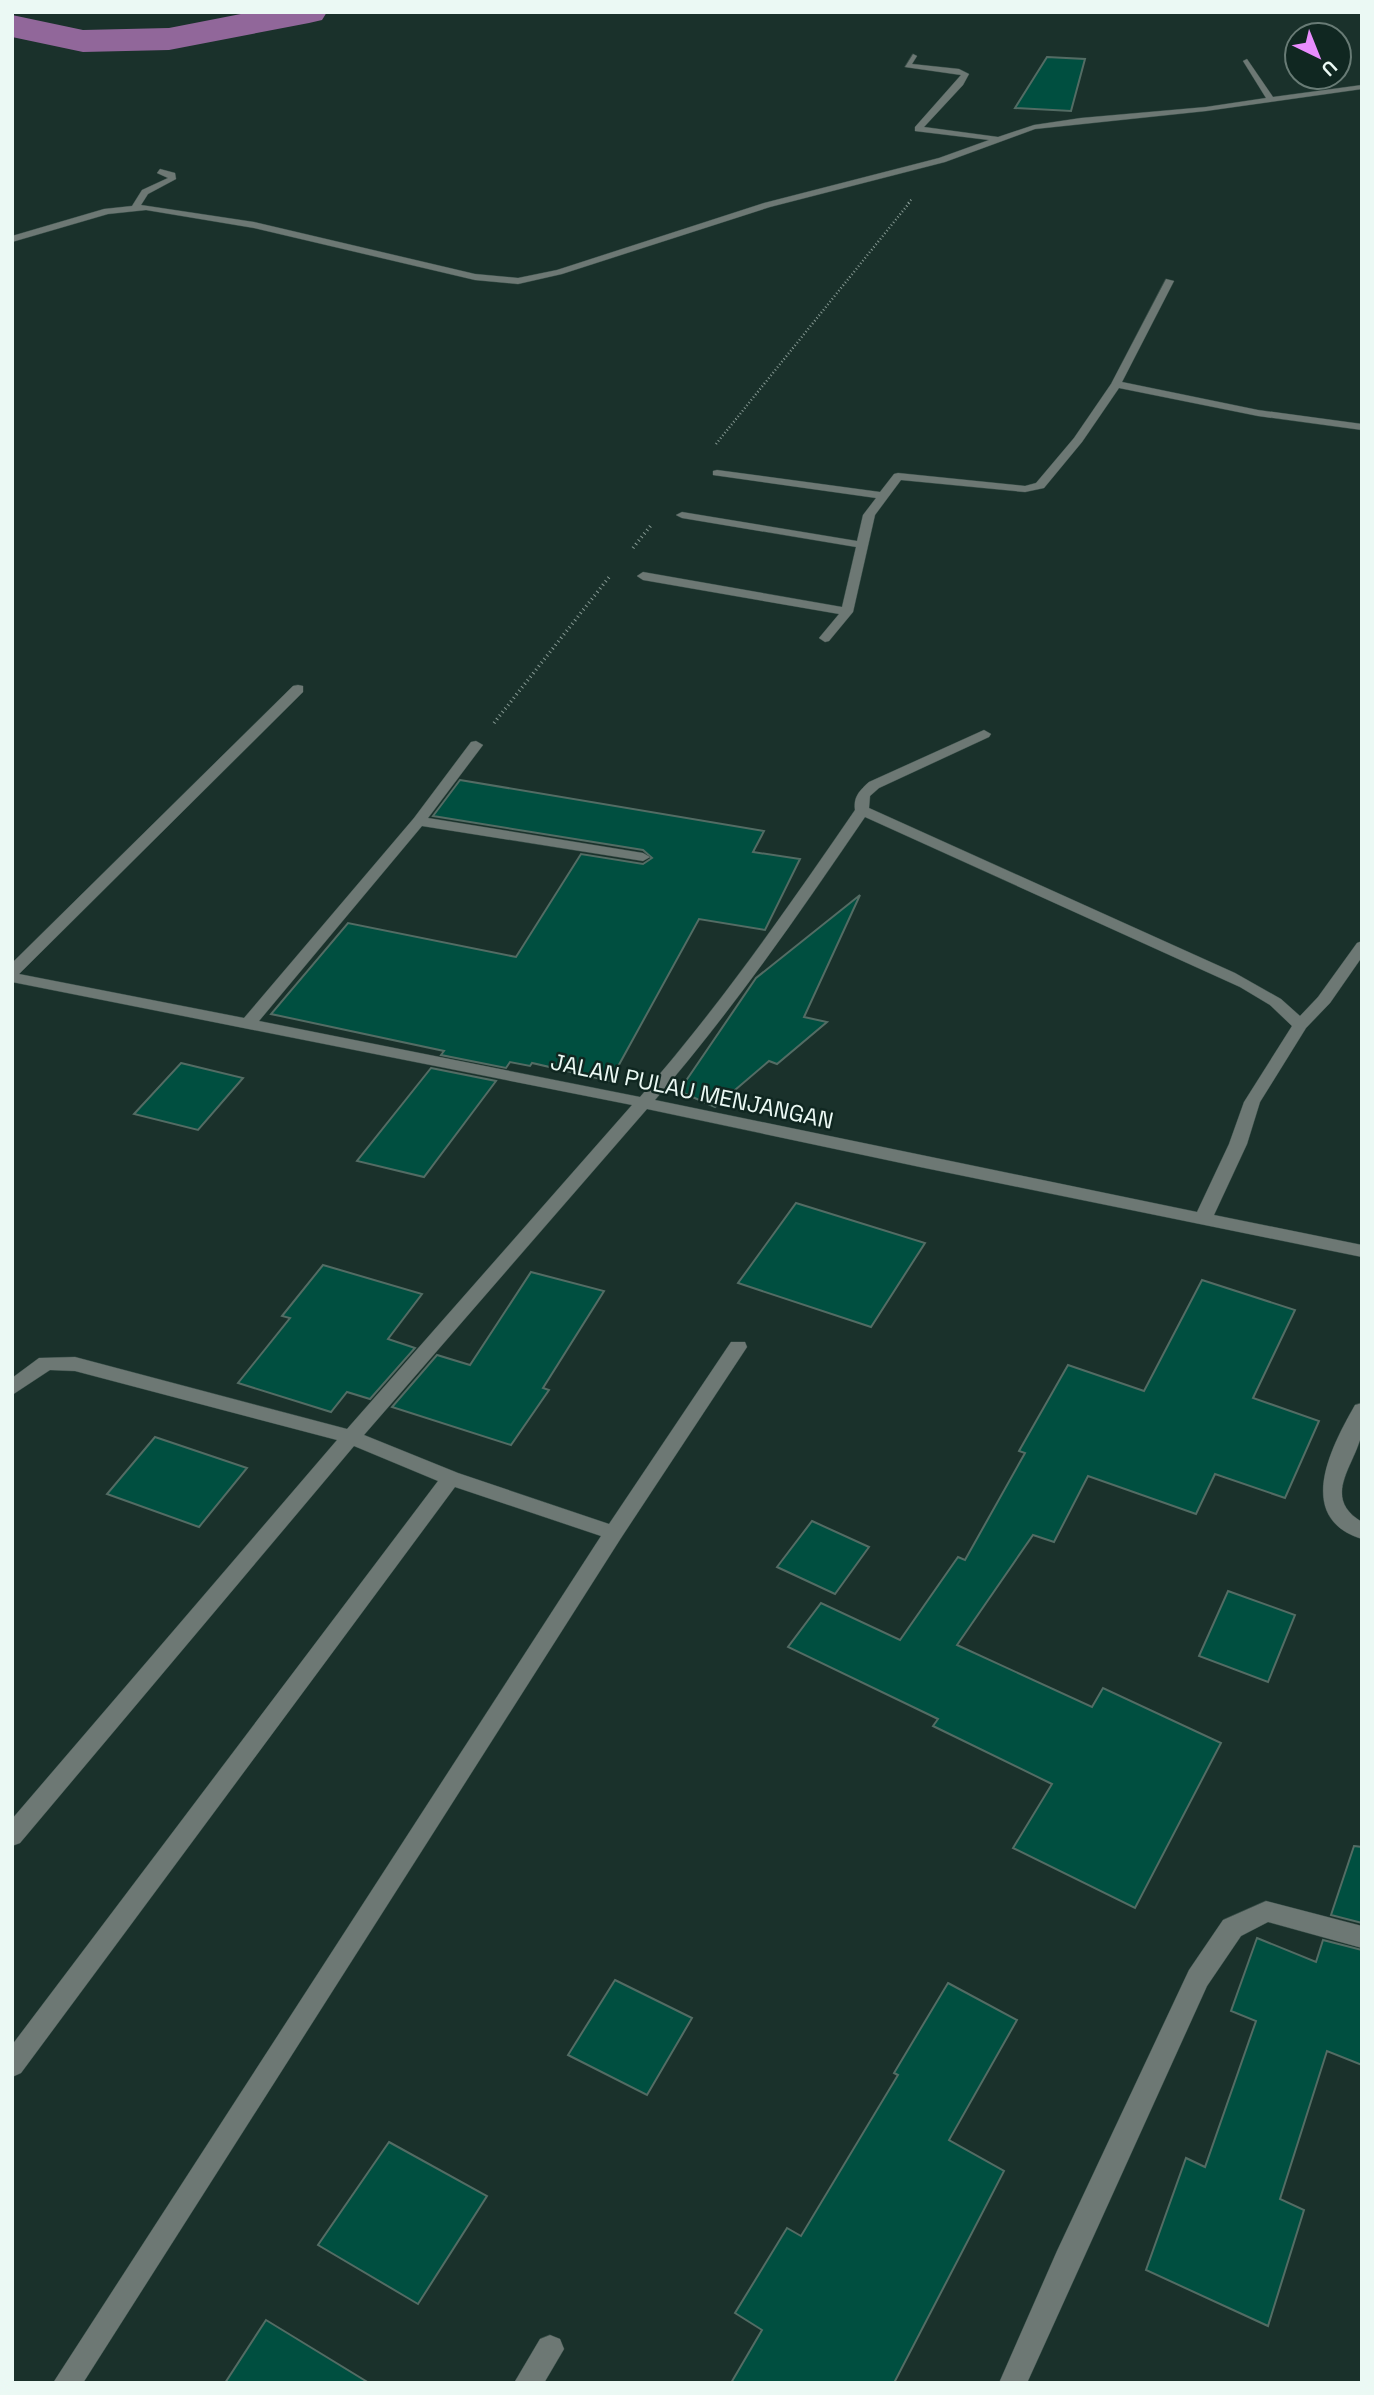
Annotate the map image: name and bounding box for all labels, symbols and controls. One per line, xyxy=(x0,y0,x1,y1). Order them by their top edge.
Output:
north arrow xyxy=(1283,21,1353,91)
text: U xyxy=(1316,55,1342,82)
street label: JALAN PULAU MENJANGAN xyxy=(548,1046,836,1136)

